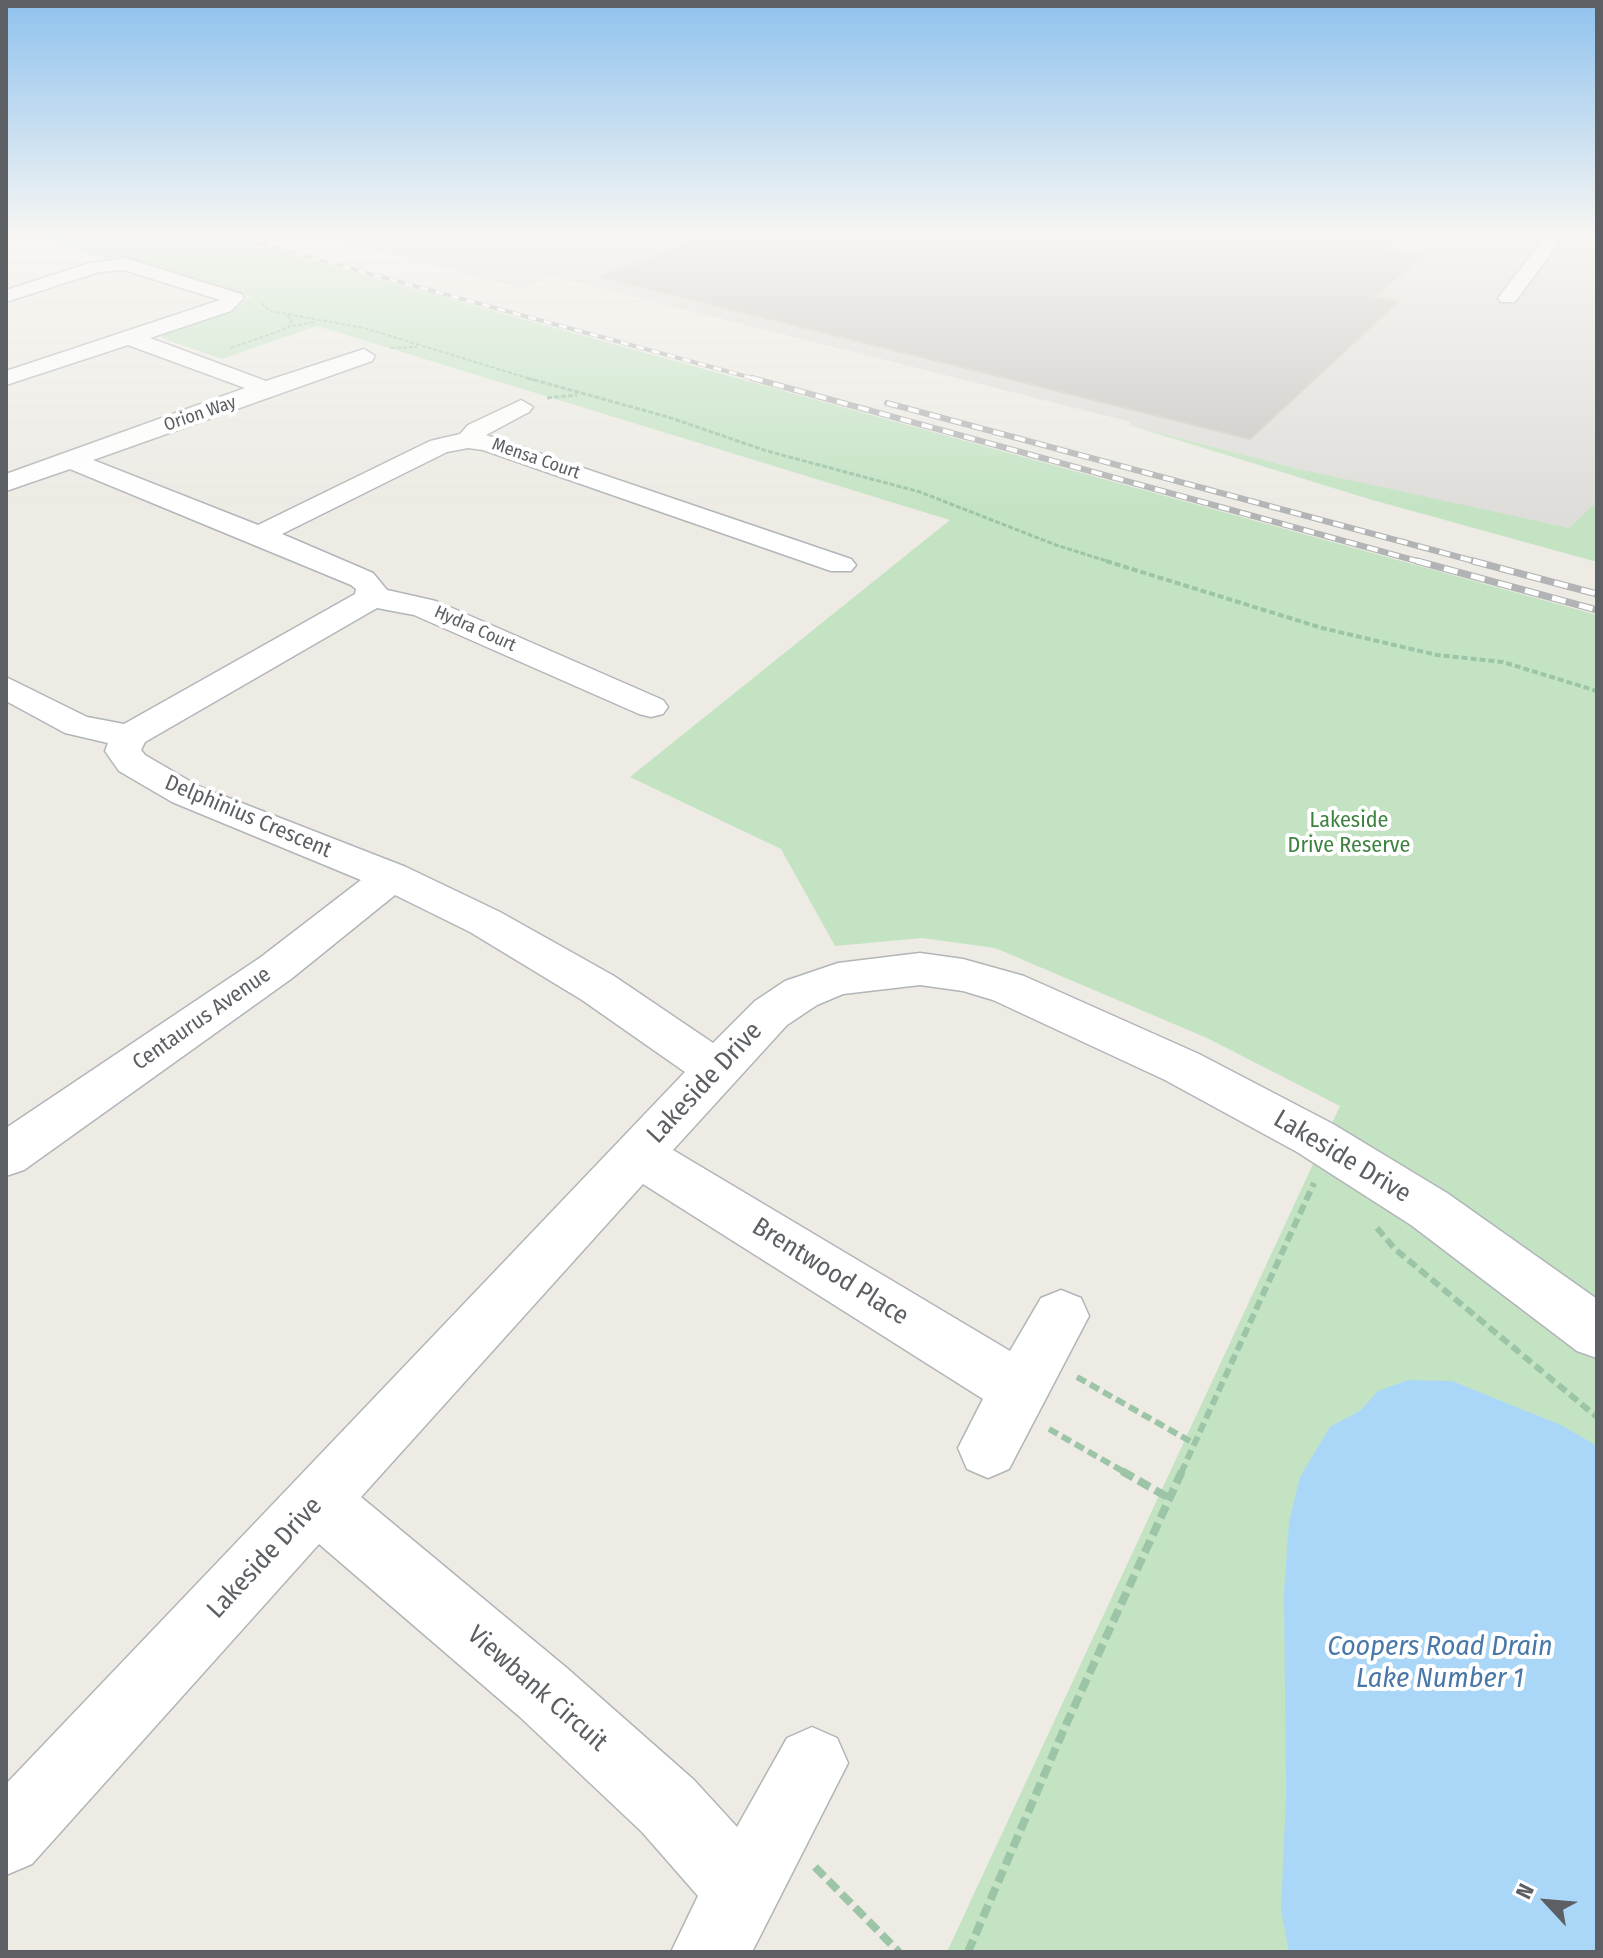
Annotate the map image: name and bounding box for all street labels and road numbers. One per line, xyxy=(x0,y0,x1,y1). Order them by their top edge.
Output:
street label: Orion Way xyxy=(161,392,239,436)
street label: Mensa Court xyxy=(489,434,583,484)
street label: Hydra Court xyxy=(431,601,519,657)
street label: Delphinius Crescent xyxy=(161,770,335,864)
street label: Centaurus Avenue xyxy=(128,962,276,1076)
street label: Lakeside Drive xyxy=(641,1016,769,1150)
street label: Lakeside Drive xyxy=(1268,1104,1416,1210)
street label: Brentwood Place xyxy=(746,1212,914,1332)
street label: Lakeside Drive xyxy=(201,1491,329,1625)
street label: Viewbank Circuit xyxy=(461,1620,613,1758)

